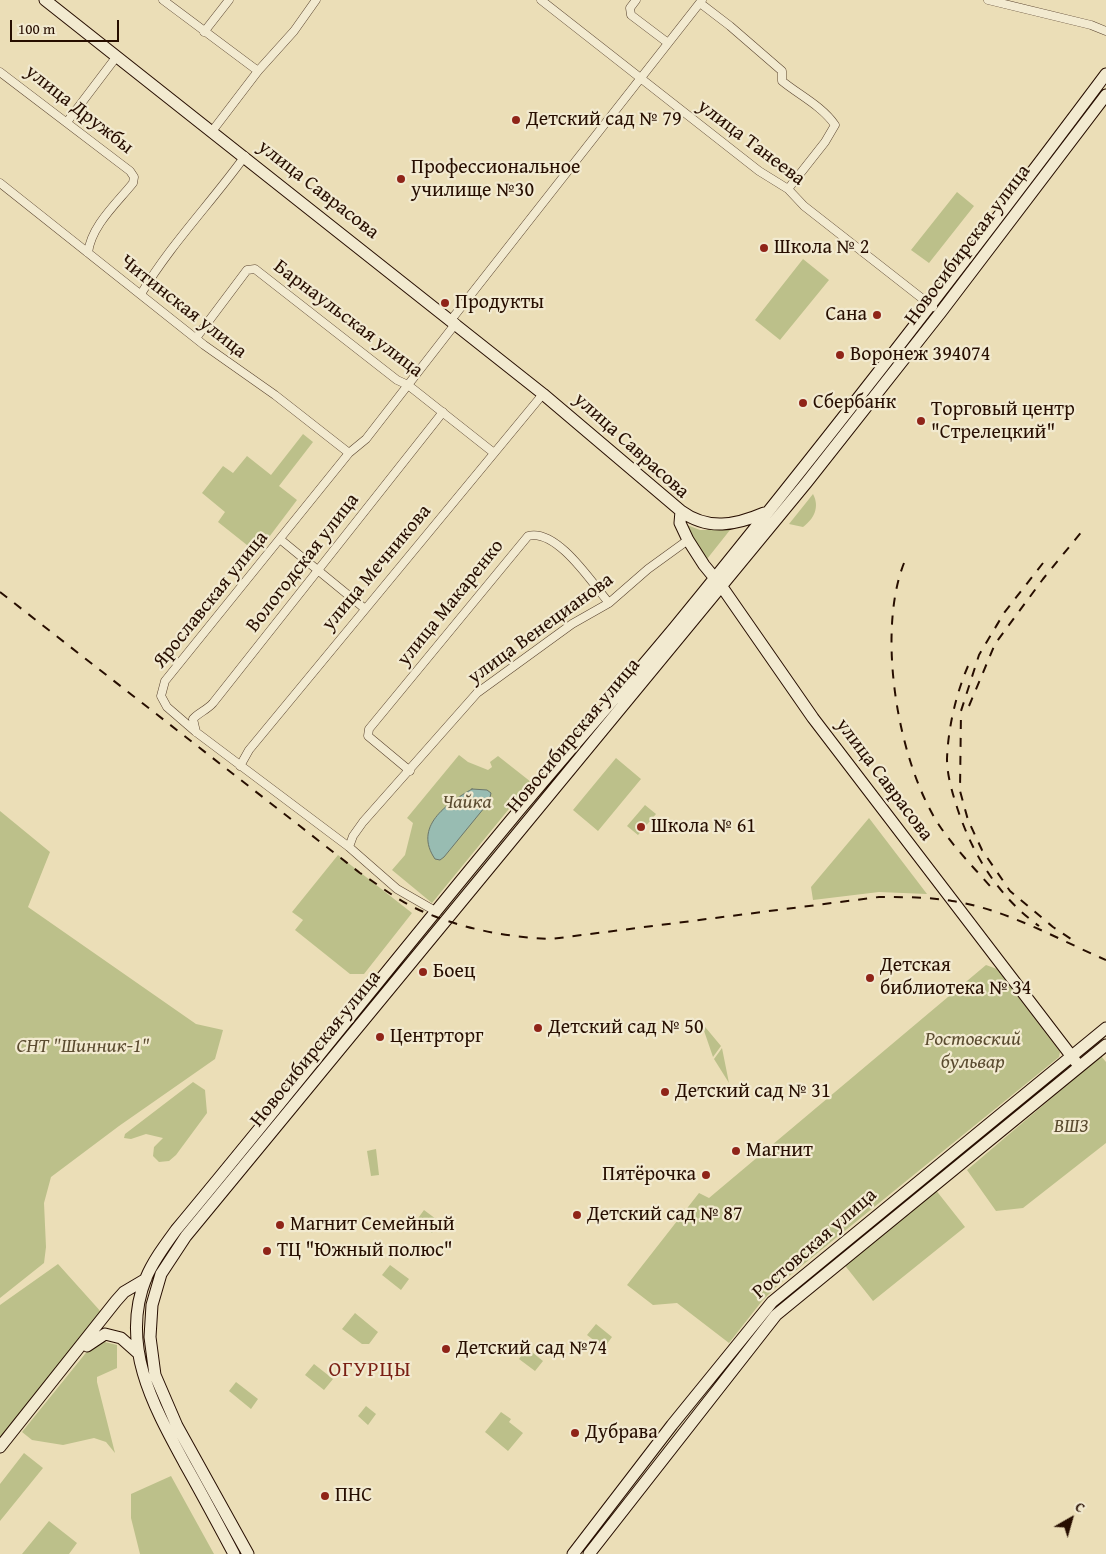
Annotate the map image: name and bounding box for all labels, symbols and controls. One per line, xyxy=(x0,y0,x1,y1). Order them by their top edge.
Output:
scale bar xyxy=(12,10,121,42)
text: 100 m xyxy=(18,18,55,39)
street label: улица Дружбы xyxy=(20,60,138,160)
street label: улица Танеева xyxy=(692,95,810,191)
place label: Детский сад № 79 xyxy=(526,108,682,132)
marker: Детский сад № 79 xyxy=(510,114,522,126)
street label: улица Саврасова xyxy=(253,135,383,245)
place label: Профессиональное училище №30 xyxy=(411,156,580,203)
street label: Новосибирская улица xyxy=(900,160,1036,330)
marker: Профессиональное училище №30 xyxy=(395,173,407,185)
place label: Школа № 2 xyxy=(774,236,869,260)
marker: Школа № 2 xyxy=(758,242,770,254)
street label: Читинская улица xyxy=(115,250,251,364)
street label: Барнаульская улица xyxy=(269,255,427,383)
place label: Продукты xyxy=(455,291,544,315)
marker: Продукты xyxy=(439,297,451,309)
place label: Сана xyxy=(825,303,867,327)
marker: Сана xyxy=(871,309,883,321)
place label: Воронеж 394074 xyxy=(850,343,990,367)
marker: Воронеж 394074 xyxy=(834,349,846,361)
street label: улица Саврасова xyxy=(568,388,694,504)
place label: Сбербанк xyxy=(813,391,896,415)
marker: Сбербанк xyxy=(797,397,809,409)
place label: Торговый центр "Стрелецкий" xyxy=(931,398,1075,445)
marker: Торговый центр "Стрелецкий" xyxy=(915,415,927,427)
street label: Вологодская улица xyxy=(241,489,365,637)
street label: улица Мечникова xyxy=(317,500,437,636)
street label: Ярославская улица xyxy=(148,527,274,673)
street label: улица Макаренко xyxy=(393,535,509,671)
street label: улица Венецианова xyxy=(464,568,618,690)
street label: Новосибирская улица xyxy=(502,654,646,818)
street label: улица Саврасова xyxy=(830,714,938,846)
park label: Чайка xyxy=(442,791,492,815)
place label: Школа № 61 xyxy=(651,815,756,839)
marker: Школа № 61 xyxy=(635,821,647,833)
place label: Детская библиотека № 34 xyxy=(880,954,1031,1001)
place label: Боец xyxy=(433,960,475,984)
street label: Новосибирская улица xyxy=(245,966,387,1132)
marker: Боец xyxy=(417,966,429,978)
marker: Детская библиотека № 34 xyxy=(864,972,876,984)
place label: Детский сад № 50 xyxy=(548,1016,704,1040)
marker: Детский сад № 50 xyxy=(532,1022,544,1034)
place label: Центрторг xyxy=(390,1025,483,1049)
park label: Ростовский бульвар xyxy=(925,1028,1021,1075)
marker: Центрторг xyxy=(374,1031,386,1043)
park label: СНТ "Шинник-1" xyxy=(16,1035,150,1059)
place label: Детский сад № 31 xyxy=(675,1080,831,1104)
marker: Детский сад № 31 xyxy=(659,1086,671,1098)
park label: ВШЗ xyxy=(1054,1115,1088,1139)
place label: Магнит xyxy=(746,1139,813,1163)
marker: Магнит xyxy=(730,1145,742,1157)
place label: Пятёрочка xyxy=(602,1163,696,1187)
marker: Пятёрочка xyxy=(700,1169,712,1181)
street label: Ростовская улица xyxy=(748,1184,882,1304)
place label: Детский сад № 87 xyxy=(587,1203,743,1227)
marker: Детский сад № 87 xyxy=(571,1209,583,1221)
place label: Магнит Семейный xyxy=(290,1213,455,1237)
marker: Магнит Семейный xyxy=(274,1219,286,1231)
place label: ТЦ "Южный полюс" xyxy=(277,1239,453,1263)
marker: ТЦ "Южный полюс" xyxy=(261,1245,273,1257)
place label: Детский сад №74 xyxy=(456,1337,607,1361)
marker: Детский сад №74 xyxy=(440,1343,452,1355)
district label: ОГУРЦЫ xyxy=(328,1358,412,1384)
place label: Дубрава xyxy=(585,1421,658,1445)
marker: Дубрава xyxy=(569,1427,581,1439)
place label: ПНС xyxy=(335,1484,372,1508)
marker: ПНС xyxy=(319,1490,331,1502)
north arrow xyxy=(1046,1494,1096,1544)
text: С xyxy=(1071,1497,1090,1517)

